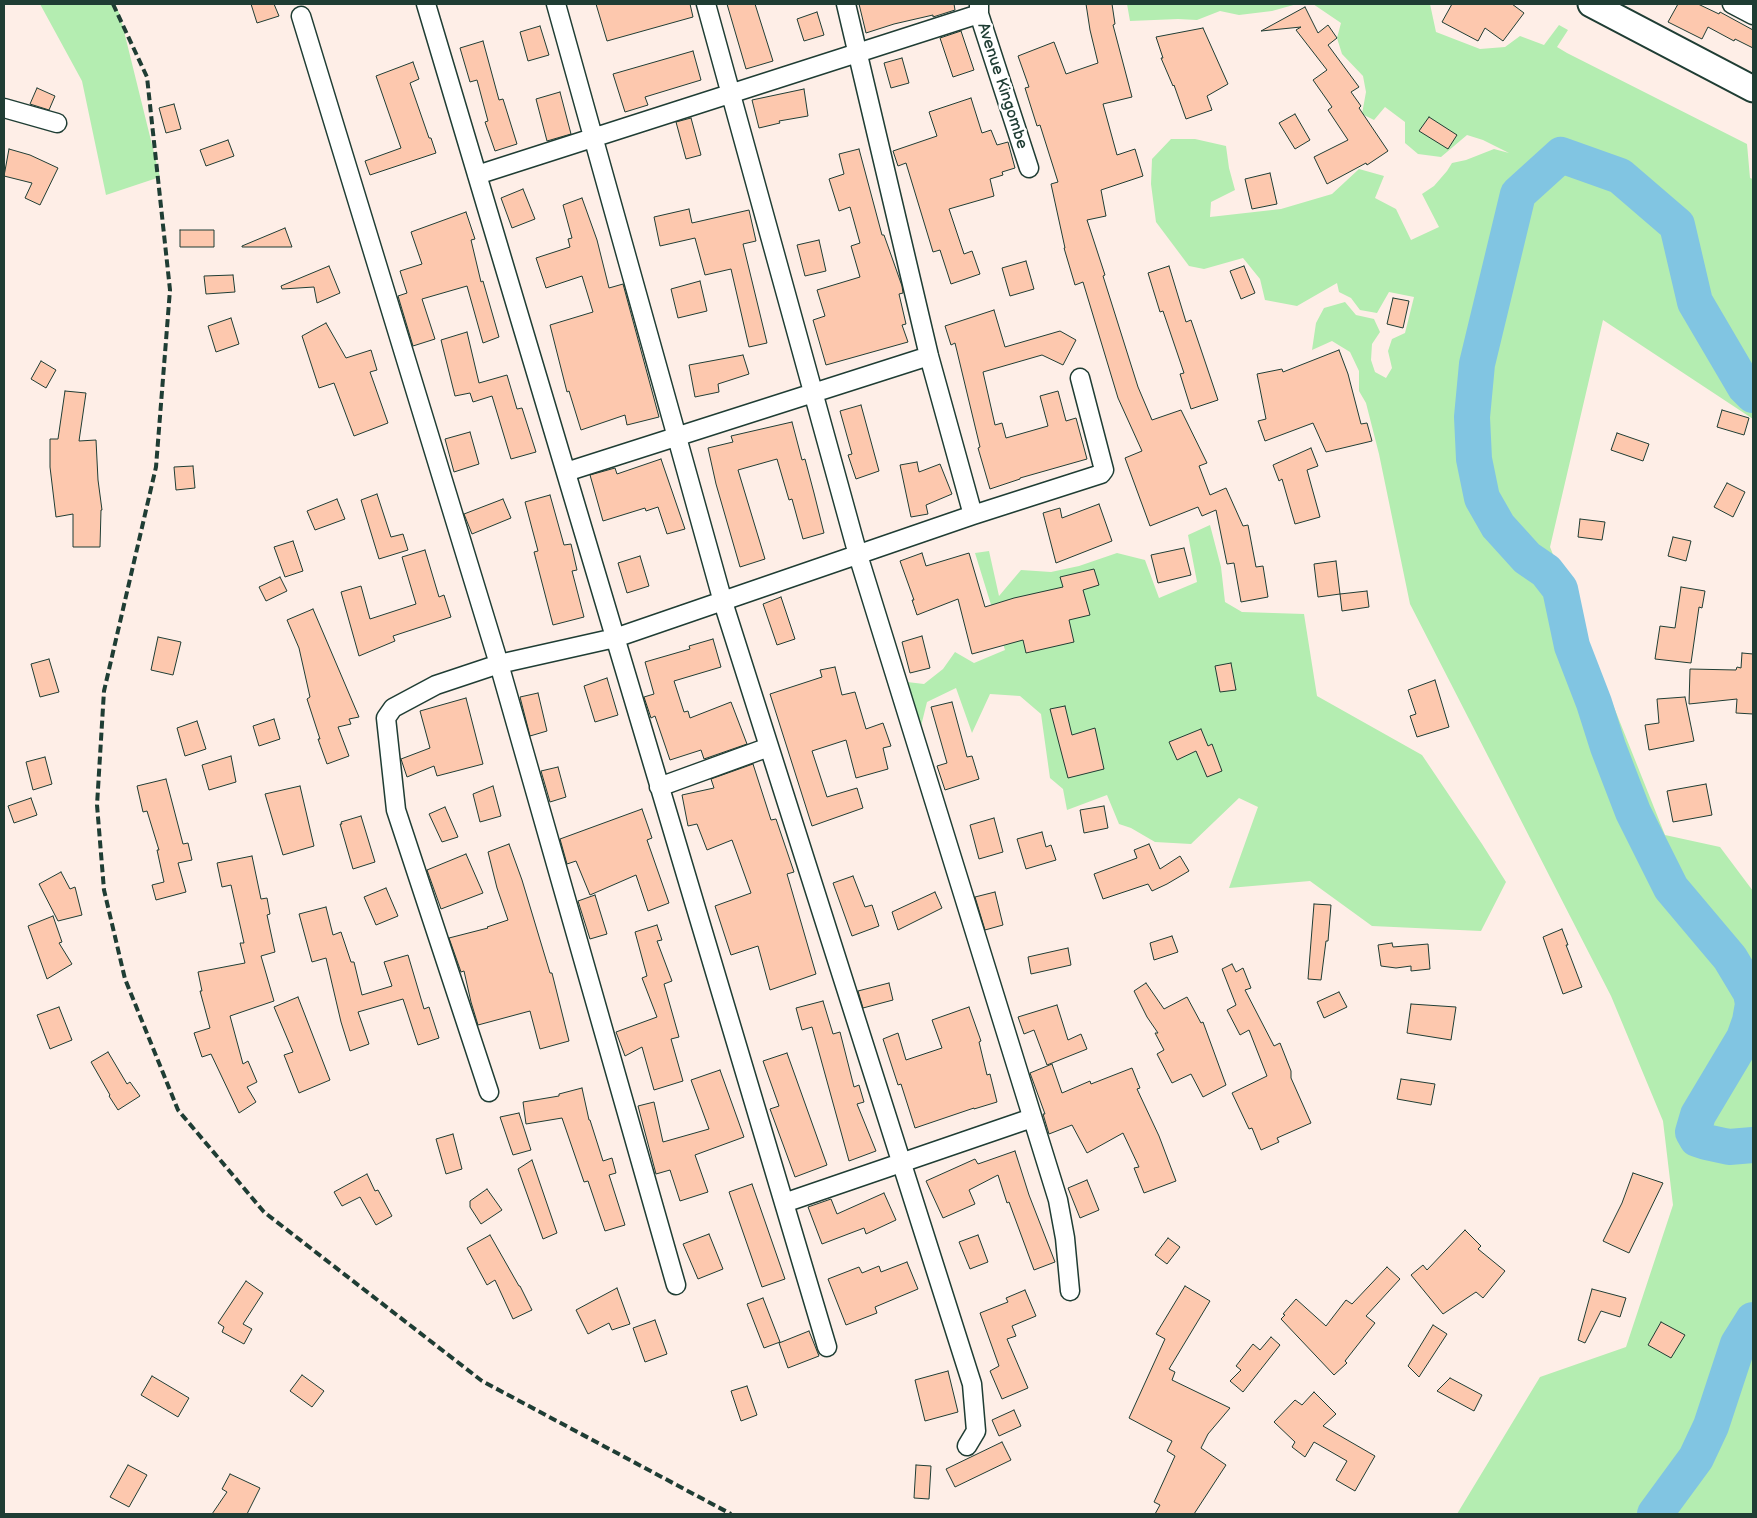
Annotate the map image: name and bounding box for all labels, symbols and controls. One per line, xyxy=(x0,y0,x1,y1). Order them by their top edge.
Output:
street label: Avenue Kingombe xyxy=(973,21,1031,151)

